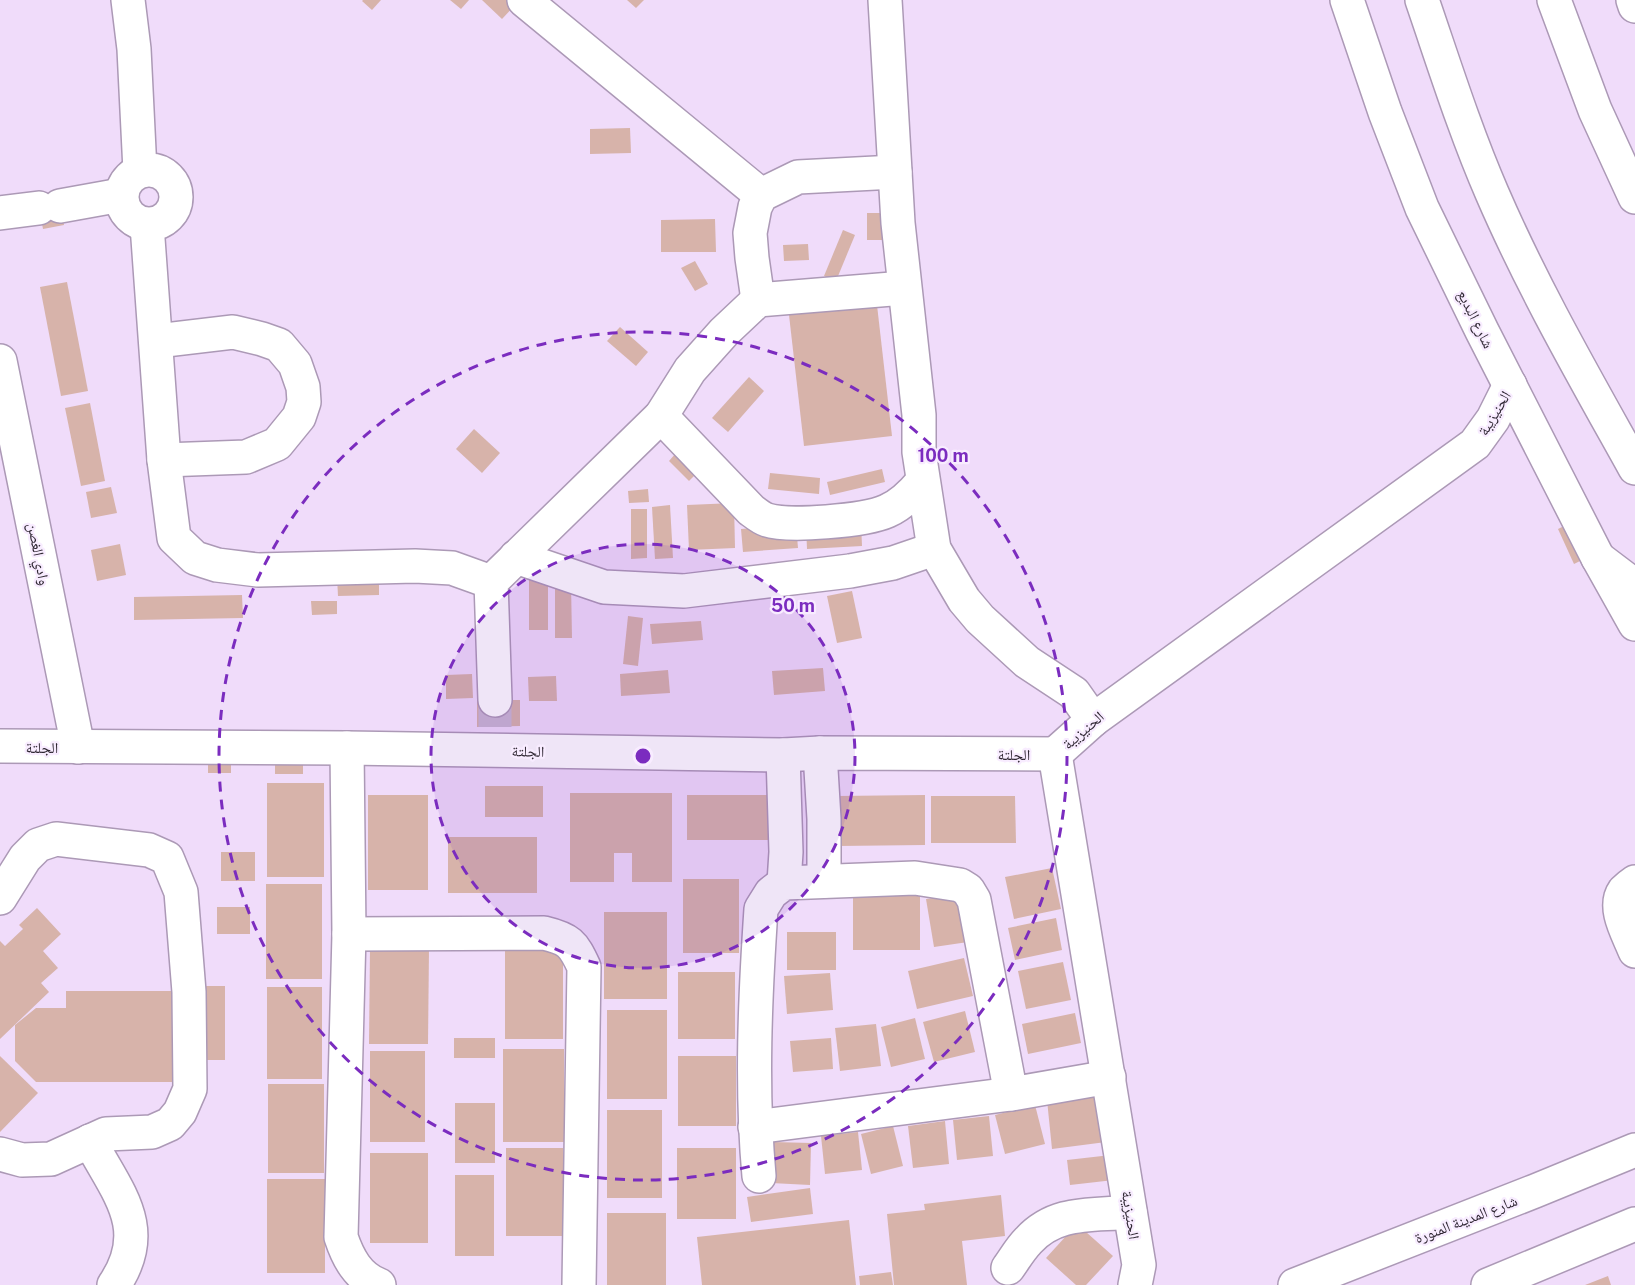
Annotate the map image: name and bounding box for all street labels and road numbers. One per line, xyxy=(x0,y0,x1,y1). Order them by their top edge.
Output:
street label: شارع البديع xyxy=(1453,287,1497,352)
street label: الحنيزيبة xyxy=(1474,388,1515,439)
street label: وادي الغصن xyxy=(21,521,53,587)
street label: الحنيزيبة xyxy=(1059,708,1108,753)
street label: الجلتة xyxy=(26,739,58,756)
street label: الجلتة xyxy=(512,742,544,760)
street label: الجلتة xyxy=(998,746,1030,763)
street label: الحنيزيبة xyxy=(1118,1190,1143,1241)
street label: شارع المدينة المنورة xyxy=(1412,1192,1520,1248)

